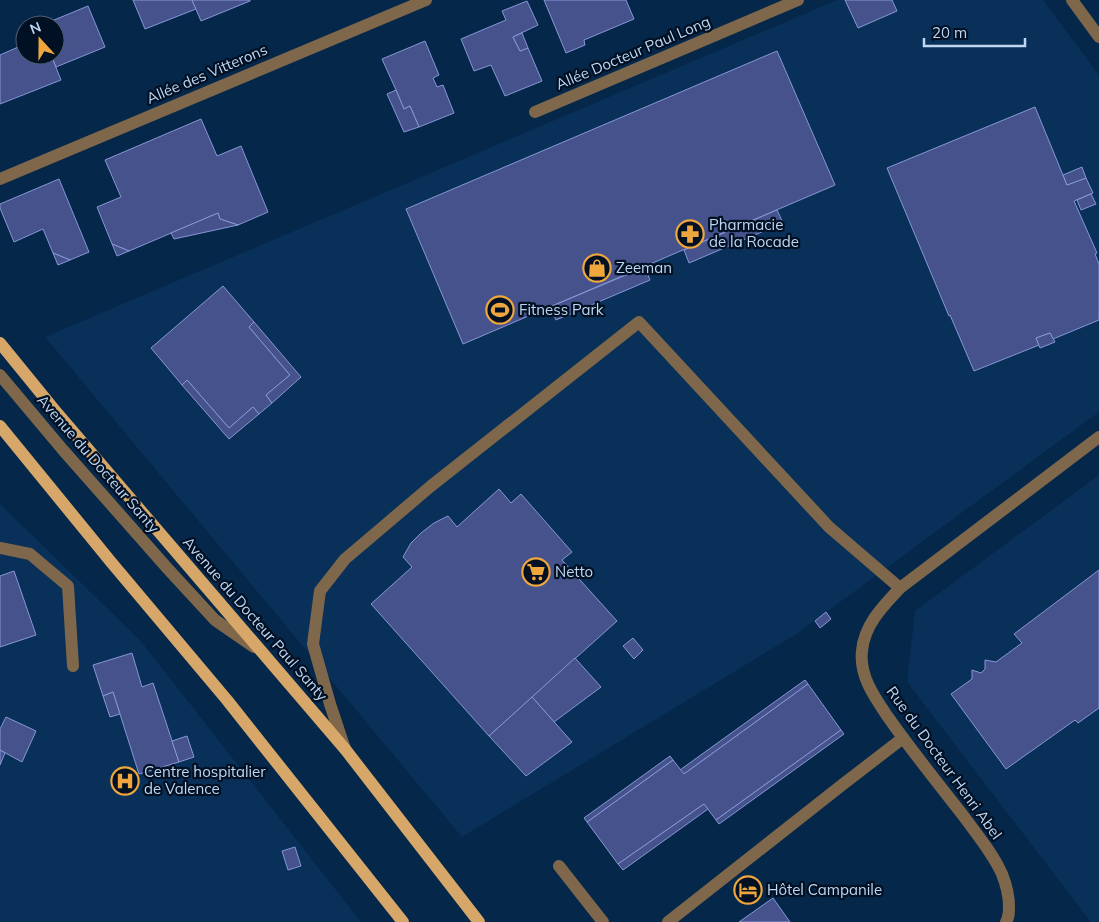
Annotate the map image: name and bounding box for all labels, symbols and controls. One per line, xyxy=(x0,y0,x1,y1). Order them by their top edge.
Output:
street label: Allée Docteur Paul Long xyxy=(553,11,713,94)
north arrow xyxy=(15,15,65,65)
scale bar xyxy=(924,15,1025,47)
text: N xyxy=(27,18,44,38)
text: 20 m xyxy=(932,23,967,42)
street label: Allée des Vitterons xyxy=(143,39,270,108)
place label: Pharmacie de la Rocade xyxy=(709,215,799,251)
pharmacy icon: Pharmacie de la Rocade xyxy=(675,219,705,249)
shop icon: Zeeman xyxy=(582,253,612,283)
place label: Zeeman xyxy=(616,258,672,277)
sports icon: Fitness Park xyxy=(485,295,515,325)
place label: Fitness Park xyxy=(519,300,604,319)
street label: Avenue du Docteur Santy xyxy=(33,391,164,537)
street label: Avenue du Docteur Paul Santy xyxy=(179,533,332,705)
supermarket icon: Netto xyxy=(521,557,551,587)
place label: Netto xyxy=(555,562,593,581)
street label: Rue du Docteur Henri Abel xyxy=(883,683,1006,843)
place label: Centre hospitalier de Valence xyxy=(144,762,266,798)
hospital icon: Centre hospitalier de Valence xyxy=(110,766,140,796)
hotel icon: Hôtel Campanile xyxy=(733,875,763,905)
place label: Hôtel Campanile xyxy=(767,880,882,899)

